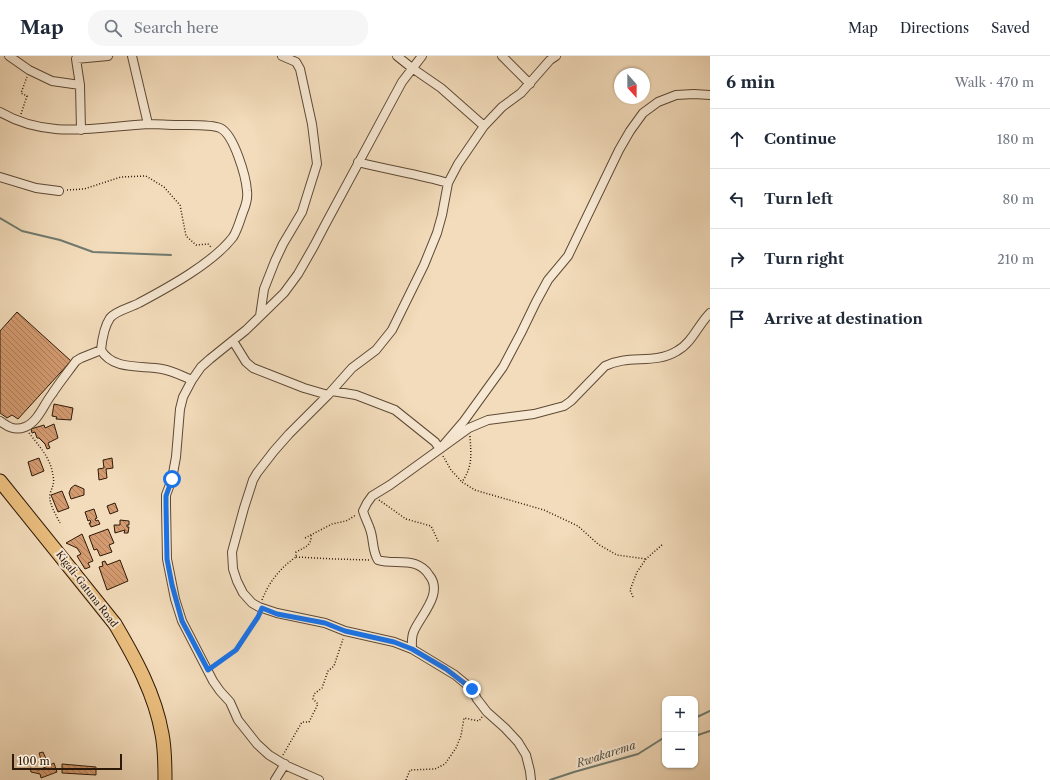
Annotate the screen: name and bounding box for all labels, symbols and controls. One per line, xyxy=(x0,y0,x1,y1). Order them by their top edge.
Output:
search box xyxy=(88,10,368,46)
text: Map xyxy=(20,16,64,39)
icon: search xyxy=(102,17,124,39)
text: Search here xyxy=(134,18,219,37)
text: Map xyxy=(848,19,878,37)
text: Directions xyxy=(900,19,969,37)
text: Saved xyxy=(991,19,1030,37)
north arrow xyxy=(614,68,650,104)
text: 6 min xyxy=(726,72,775,92)
text: Walk · 470 m xyxy=(955,74,1034,90)
icon: ahead xyxy=(726,128,748,150)
text: Continue xyxy=(764,129,836,148)
text: 180 m xyxy=(997,131,1034,147)
icon: left xyxy=(726,188,748,210)
text: Turn left xyxy=(764,189,833,208)
text: 80 m xyxy=(1002,191,1034,207)
icon: right xyxy=(726,248,748,270)
text: Turn right xyxy=(764,249,844,268)
text: 210 m xyxy=(997,251,1034,267)
icon: arrive xyxy=(726,308,748,330)
text: Arrive at destination xyxy=(764,309,923,328)
route start xyxy=(163,470,181,488)
street label: Kigali-Gatuna Road xyxy=(53,548,121,630)
route end xyxy=(463,680,481,698)
map controls xyxy=(662,696,698,768)
button: + xyxy=(662,696,698,732)
button: − xyxy=(662,732,698,768)
water label: Rwakarema xyxy=(574,738,638,770)
scale bar xyxy=(12,752,122,771)
text: 100 m xyxy=(18,754,50,768)

